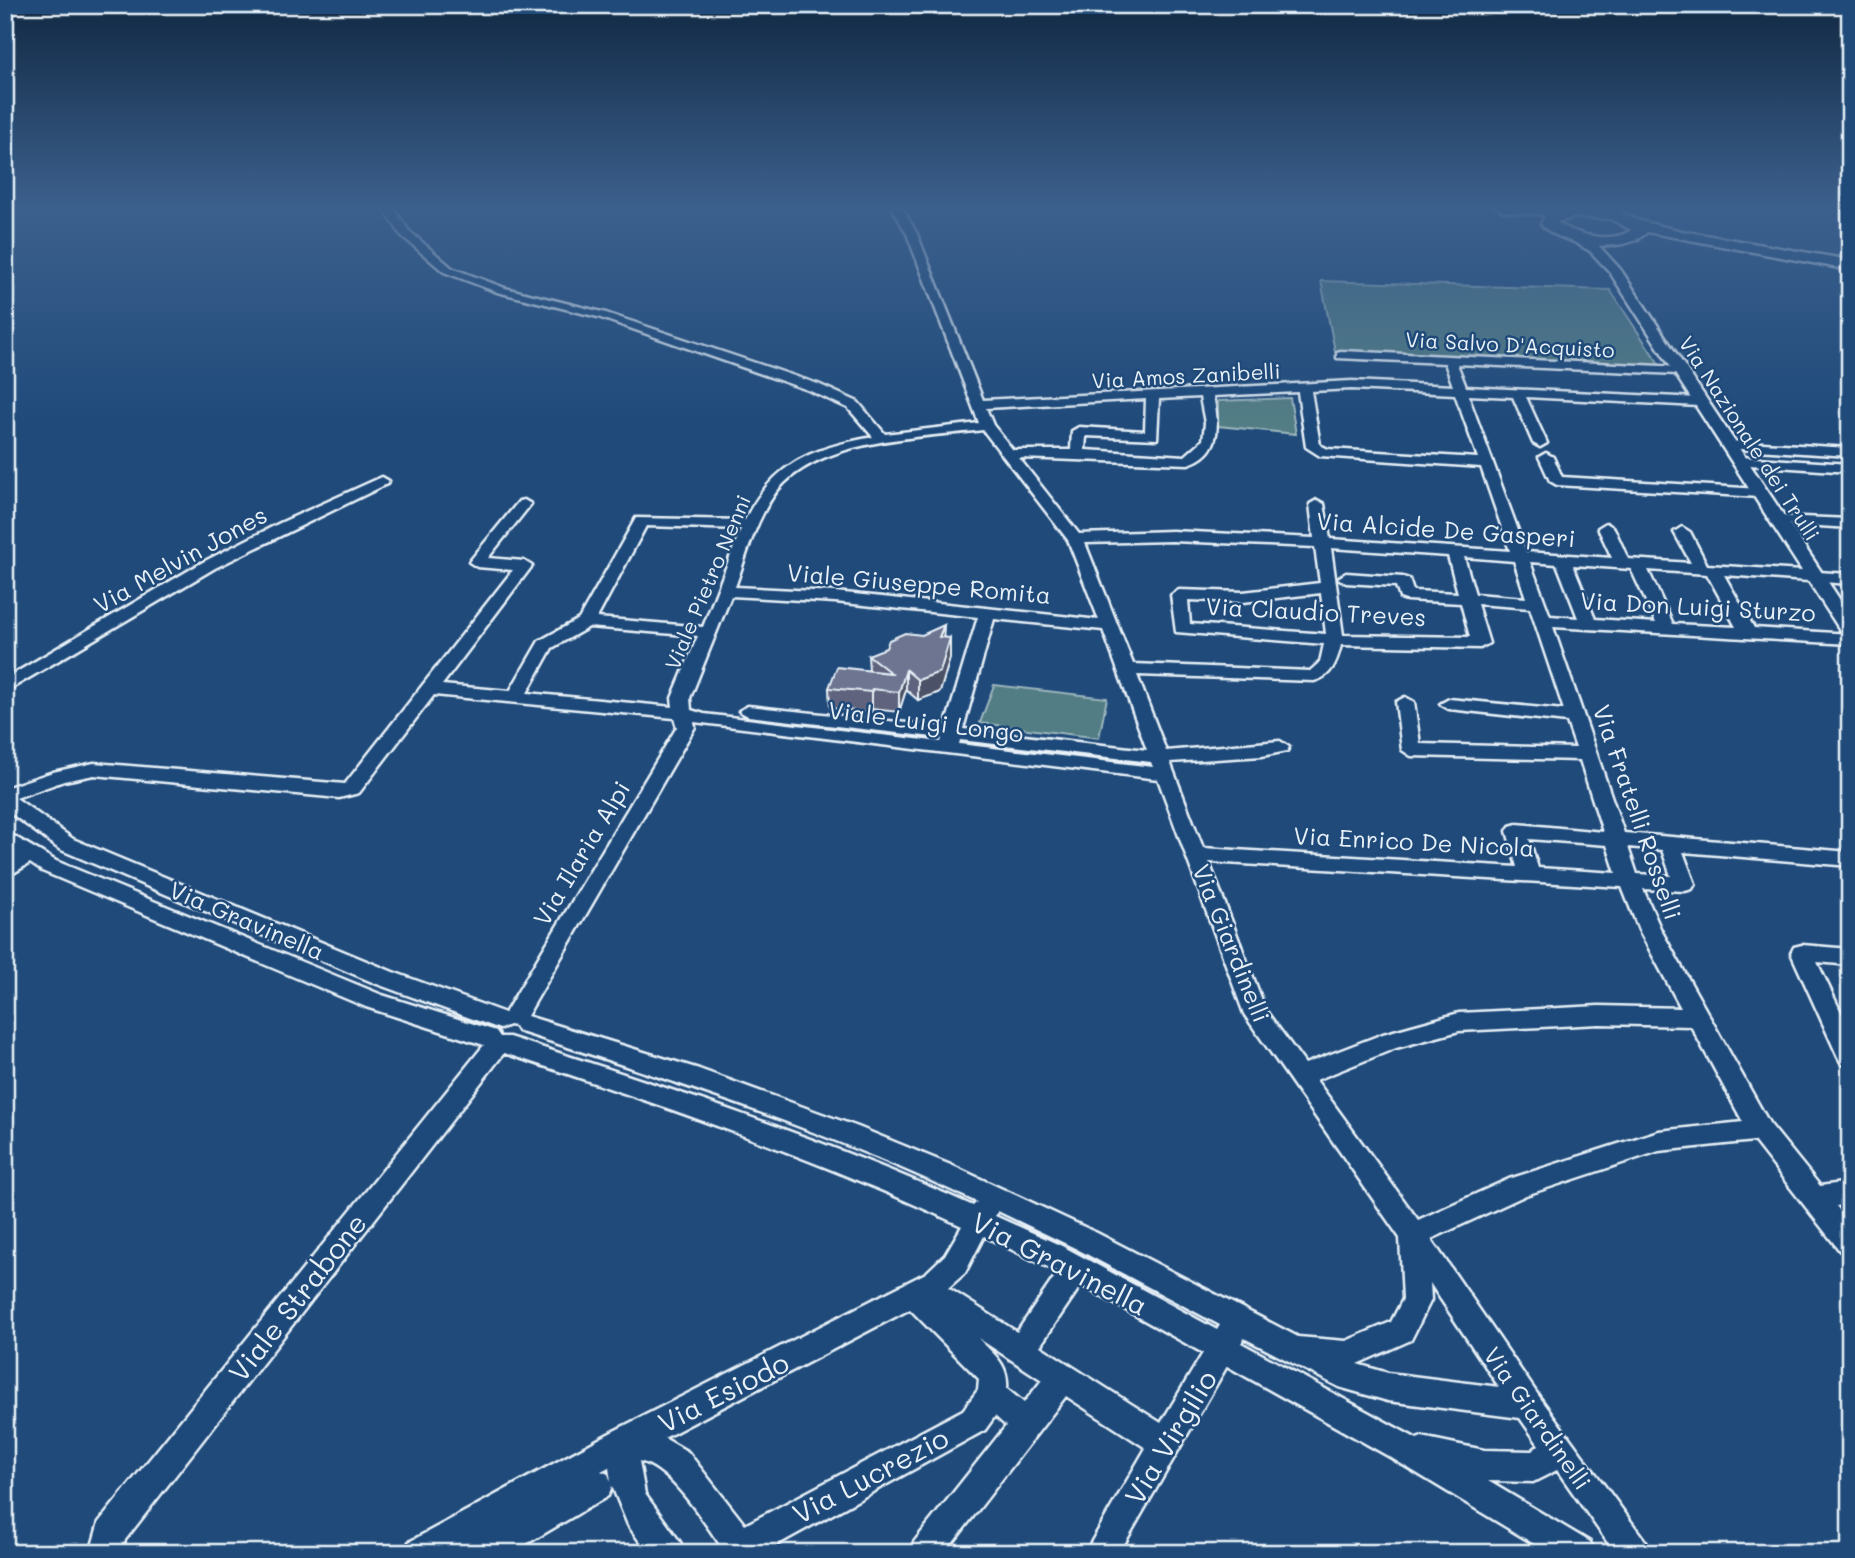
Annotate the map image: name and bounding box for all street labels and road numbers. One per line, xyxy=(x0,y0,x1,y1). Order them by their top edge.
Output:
street label: Via Salvo D'Acquisto xyxy=(1405,325,1615,363)
street label: Via Nazionale dei Trulli xyxy=(1674,331,1826,545)
street label: Via Amos Zanibelli xyxy=(1091,357,1281,393)
street label: Viale Pietro Nenni xyxy=(658,490,756,674)
street label: Via Melvin Jones xyxy=(88,499,272,619)
street label: Via Alcide De Gasperi xyxy=(1315,504,1577,554)
street label: Viale Giuseppe Romita xyxy=(786,556,1052,610)
street label: Via Don Luigi Sturzo xyxy=(1579,584,1817,628)
street label: Via Claudio Treves xyxy=(1205,590,1427,632)
street label: Viale Luigi Longo xyxy=(827,694,1025,748)
street label: Via Fratelli Rosselli xyxy=(1587,700,1689,924)
street label: Via Ilaria Alpi xyxy=(526,775,636,931)
street label: Via Enrico De Nicola xyxy=(1293,819,1535,863)
street label: Via Giardinelli xyxy=(1186,859,1278,1027)
street label: Via Gravinella xyxy=(165,873,329,967)
street label: Via Gravinella xyxy=(966,1203,1154,1323)
street label: Viale Strabone xyxy=(220,1205,374,1389)
street label: Via Giardinelli xyxy=(1477,1340,1599,1496)
street label: Via Esiodo xyxy=(651,1344,795,1440)
street label: Via Virgilio xyxy=(1116,1363,1224,1511)
street label: Via Lucrezio xyxy=(786,1419,954,1531)

